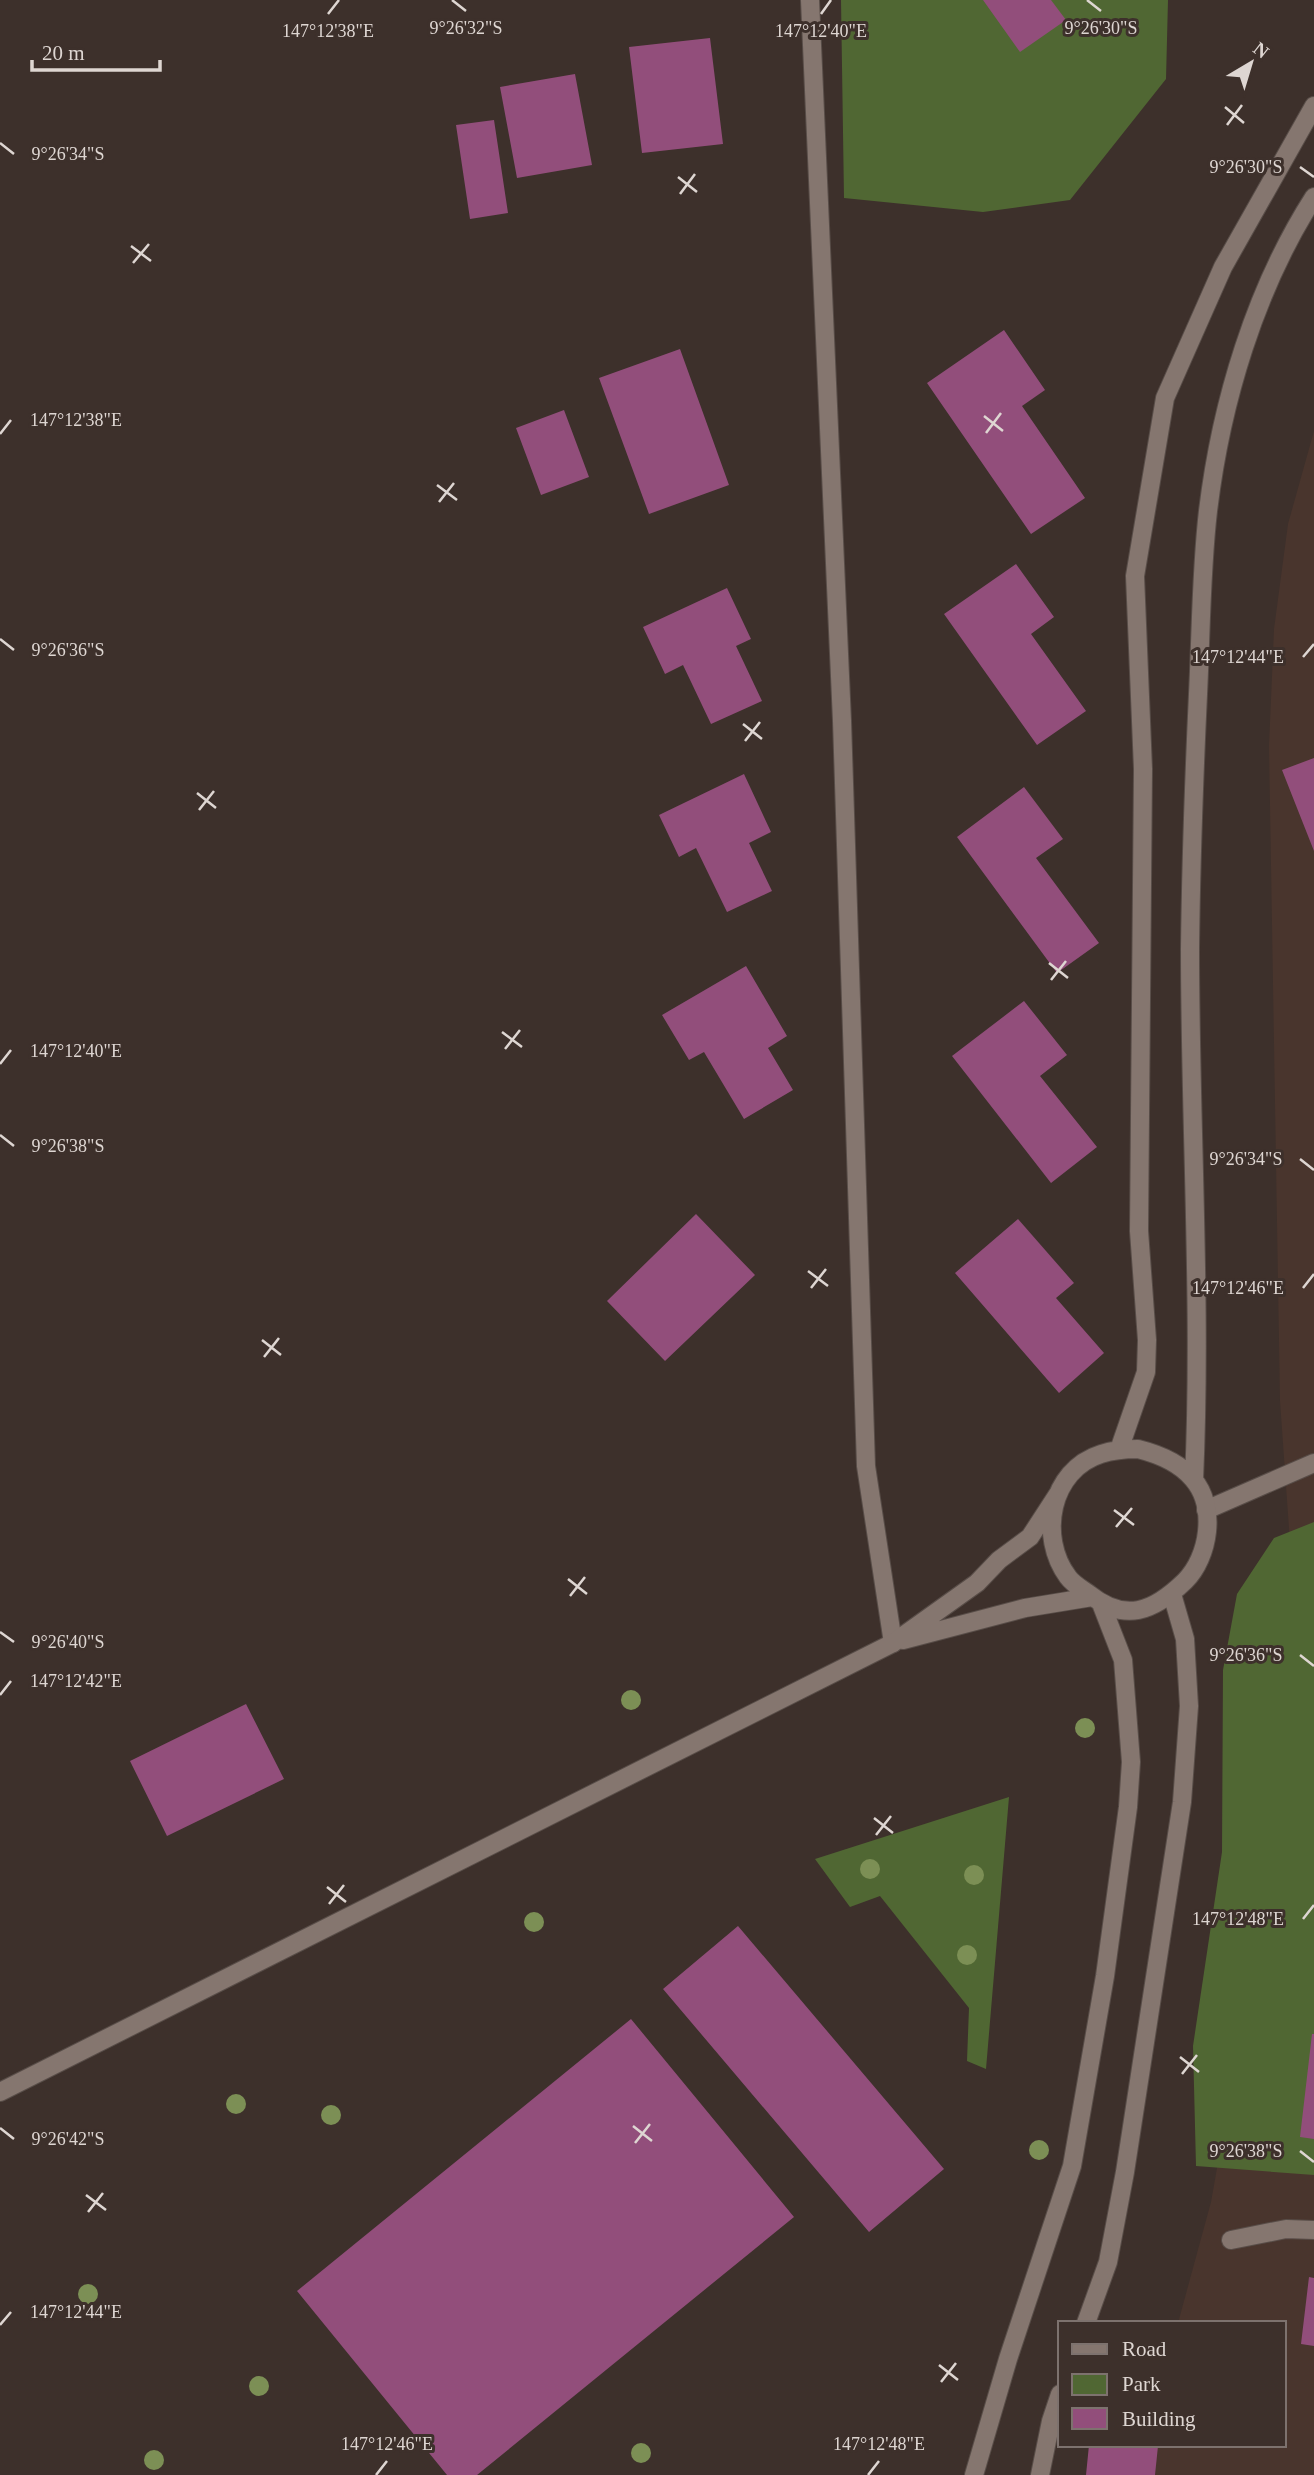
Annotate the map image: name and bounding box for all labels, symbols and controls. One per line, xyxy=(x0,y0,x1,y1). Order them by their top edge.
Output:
text: 9°26'32"S xyxy=(430,18,502,38)
text: 9°26'30"S xyxy=(1065,18,1137,38)
text: 147°12'38"E xyxy=(282,21,374,41)
text: 147°12'40"E xyxy=(775,21,867,41)
scale bar xyxy=(32,28,159,72)
north arrow xyxy=(1216,28,1286,98)
text: N xyxy=(1249,37,1273,63)
text: 20 m xyxy=(42,41,85,65)
text: 9°26'34"S xyxy=(32,144,104,164)
text: 9°26'30"S xyxy=(1210,157,1282,177)
text: 147°12'38"E xyxy=(30,410,122,430)
text: 9°26'36"S xyxy=(32,640,104,660)
text: 147°12'44"E xyxy=(1192,647,1284,667)
text: 147°12'40"E xyxy=(30,1041,122,1061)
text: 9°26'38"S xyxy=(32,1136,104,1156)
text: 9°26'34"S xyxy=(1210,1149,1282,1169)
text: 147°12'46"E xyxy=(1192,1278,1284,1298)
text: 9°26'40"S xyxy=(32,1632,104,1652)
text: 9°26'36"S xyxy=(1210,1645,1282,1665)
text: 147°12'42"E xyxy=(30,1671,122,1691)
text: 147°12'48"E xyxy=(1192,1909,1284,1929)
text: 9°26'42"S xyxy=(32,2129,104,2149)
text: 9°26'38"S xyxy=(1210,2141,1282,2161)
text: 147°12'44"E xyxy=(30,2302,122,2322)
legend xyxy=(1058,2321,1286,2447)
text: Road xyxy=(1122,2337,1167,2361)
text: Park xyxy=(1122,2372,1161,2396)
text: Building xyxy=(1122,2407,1196,2431)
text: 147°12'46"E xyxy=(341,2434,433,2454)
text: 147°12'48"E xyxy=(833,2434,925,2454)

